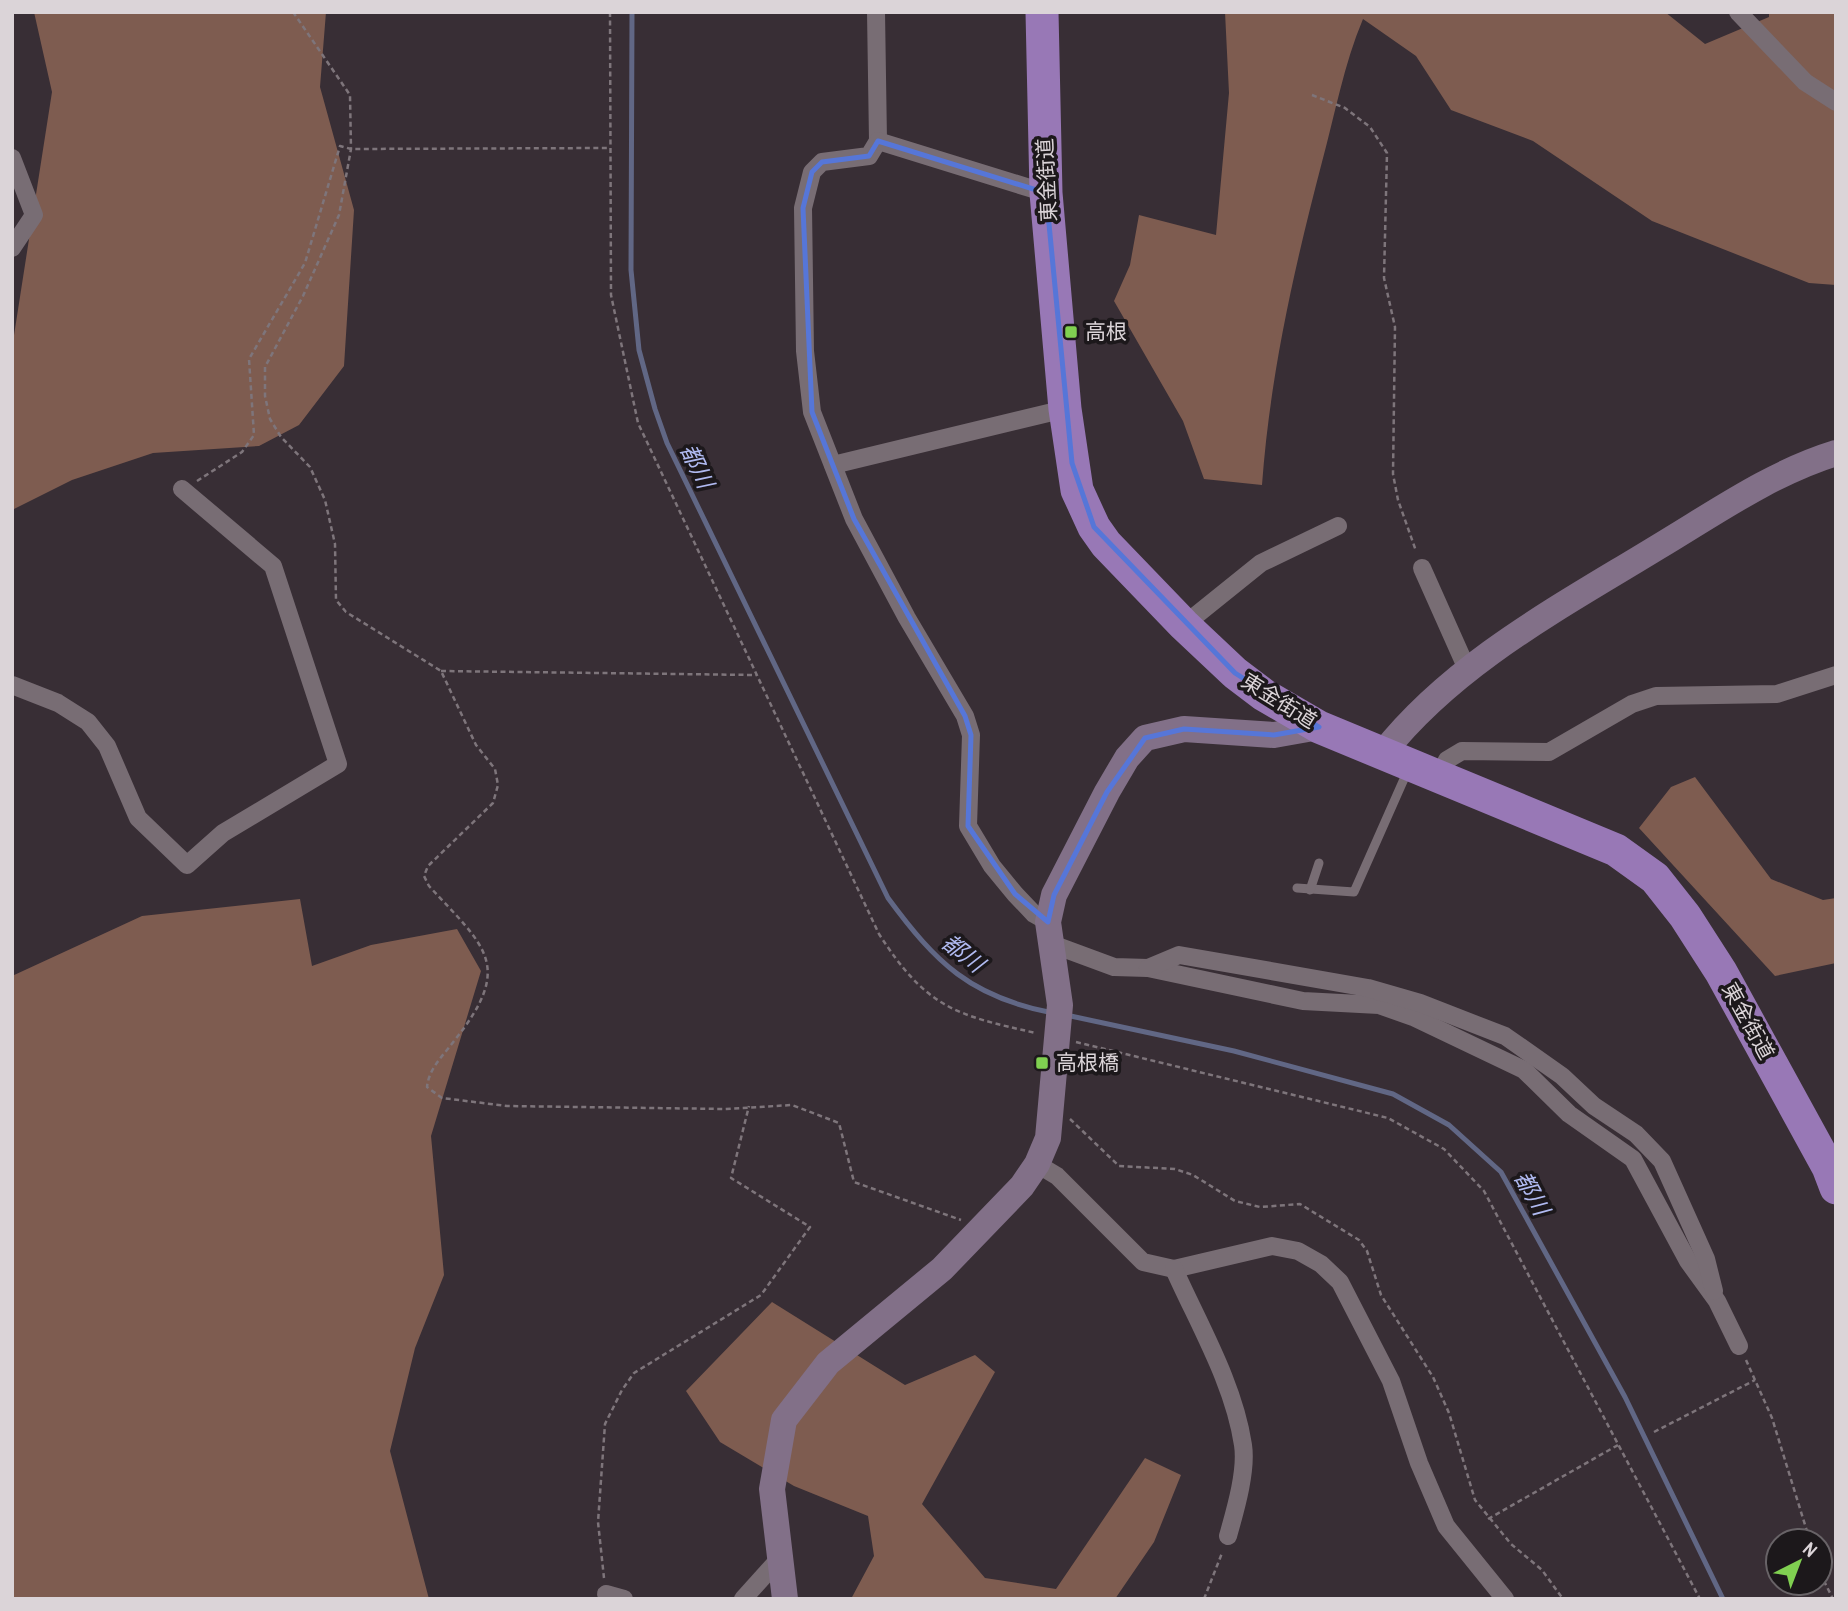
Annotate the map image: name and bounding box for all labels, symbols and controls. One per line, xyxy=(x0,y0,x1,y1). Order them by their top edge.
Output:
street label: 東金街道 xyxy=(1030,137,1063,223)
place label: 高根 xyxy=(1085,317,1127,346)
marker: 高根 xyxy=(1063,324,1079,340)
water label: 都川 xyxy=(673,438,723,496)
street label: 東金街道 xyxy=(1236,666,1323,735)
water label: 都川 xyxy=(936,926,993,981)
street label: 東金街道 xyxy=(1715,977,1781,1065)
place label: 高根橋 xyxy=(1056,1048,1119,1077)
marker: 高根橋 xyxy=(1034,1055,1050,1071)
water label: 都川 xyxy=(1508,1165,1559,1223)
north arrow xyxy=(1764,1527,1834,1597)
text: N xyxy=(1797,1536,1823,1563)

